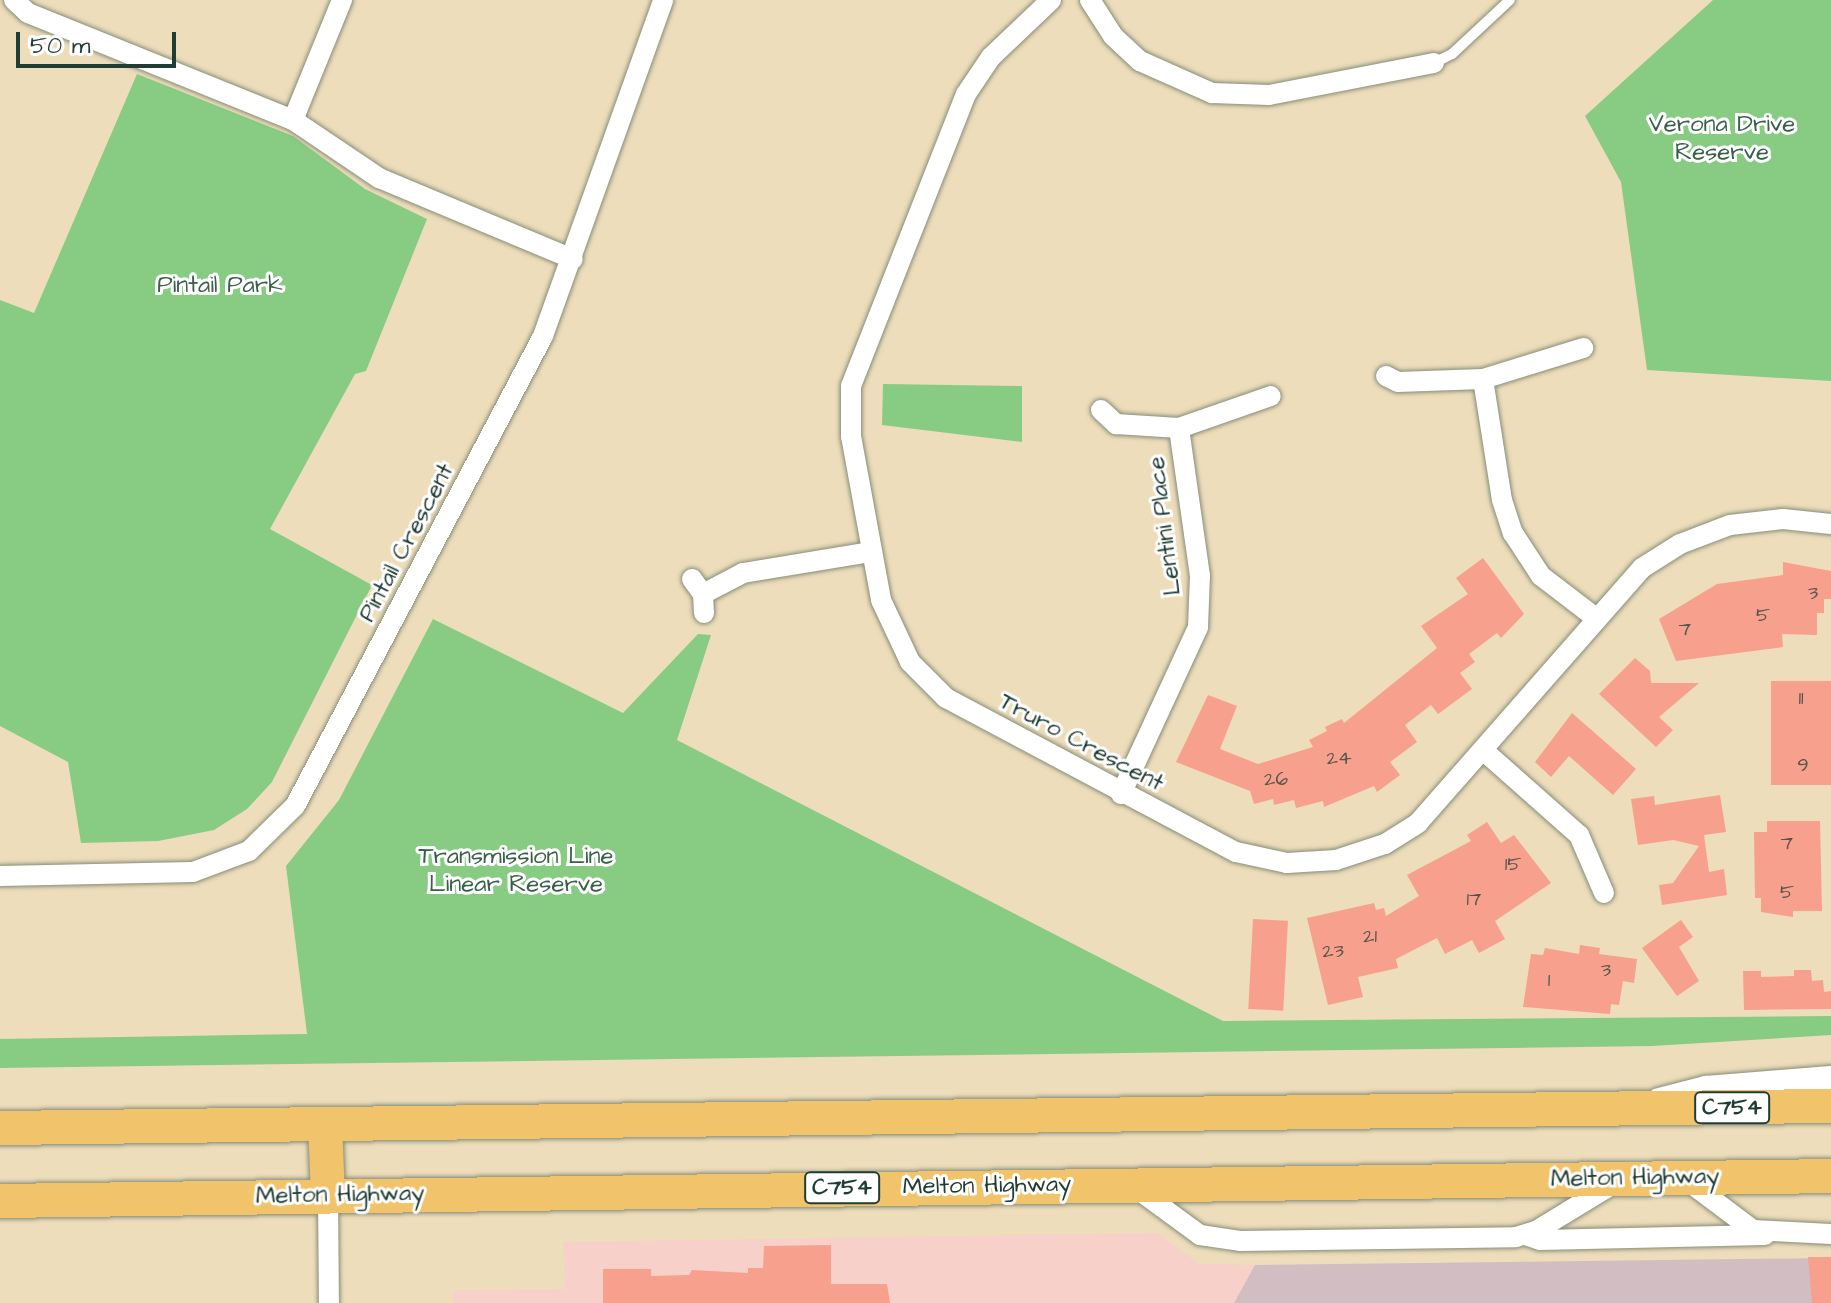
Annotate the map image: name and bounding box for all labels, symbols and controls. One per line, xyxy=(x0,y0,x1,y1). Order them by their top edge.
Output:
scale bar xyxy=(20,16,180,66)
text: 50 m xyxy=(30,29,90,63)
park label: Verona Drive Reserve xyxy=(1649,111,1795,167)
park label: Pintail Park xyxy=(157,272,283,300)
street label: Lentini Place xyxy=(1142,455,1188,597)
street label: Pintail Crescent xyxy=(353,459,461,627)
house number: 3 xyxy=(1808,581,1818,605)
house number: 5 xyxy=(1756,603,1770,627)
house number: 7 xyxy=(1679,617,1691,641)
house number: 11 xyxy=(1798,686,1804,710)
street label: Truro Crescent xyxy=(994,688,1168,798)
house number: 24 xyxy=(1326,746,1352,770)
house number: 9 xyxy=(1797,753,1809,777)
house number: 26 xyxy=(1264,767,1288,791)
house number: 7 xyxy=(1781,831,1793,855)
park label: Transmission Line Linear Reserve xyxy=(419,843,613,899)
house number: 15 xyxy=(1505,852,1521,876)
house number: 5 xyxy=(1780,880,1794,904)
house number: 17 xyxy=(1467,887,1481,911)
house number: 21 xyxy=(1363,924,1377,948)
house number: 23 xyxy=(1322,939,1344,963)
house number: 3 xyxy=(1601,958,1611,982)
house number: 1 xyxy=(1548,968,1550,992)
road number: C754 xyxy=(1694,1090,1770,1126)
street label: Melton Highway xyxy=(1550,1162,1720,1194)
road number: C754 xyxy=(804,1170,880,1206)
street label: Melton Highway xyxy=(902,1170,1072,1202)
street label: Melton Highway xyxy=(255,1179,425,1211)

